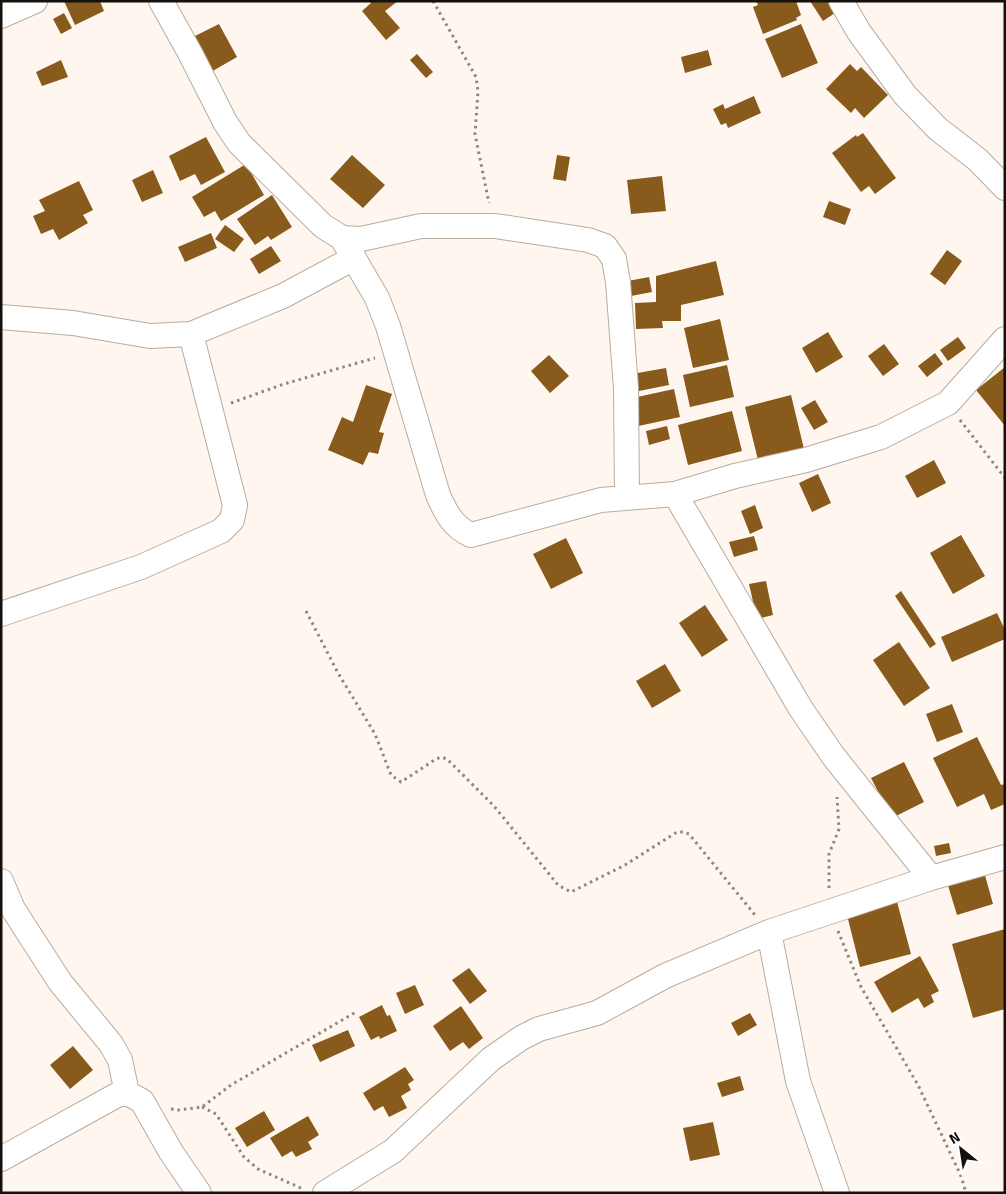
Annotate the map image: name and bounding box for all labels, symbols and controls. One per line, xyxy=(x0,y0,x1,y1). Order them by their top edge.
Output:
north arrow xyxy=(936,1124,986,1174)
text: N xyxy=(946,1128,963,1148)

